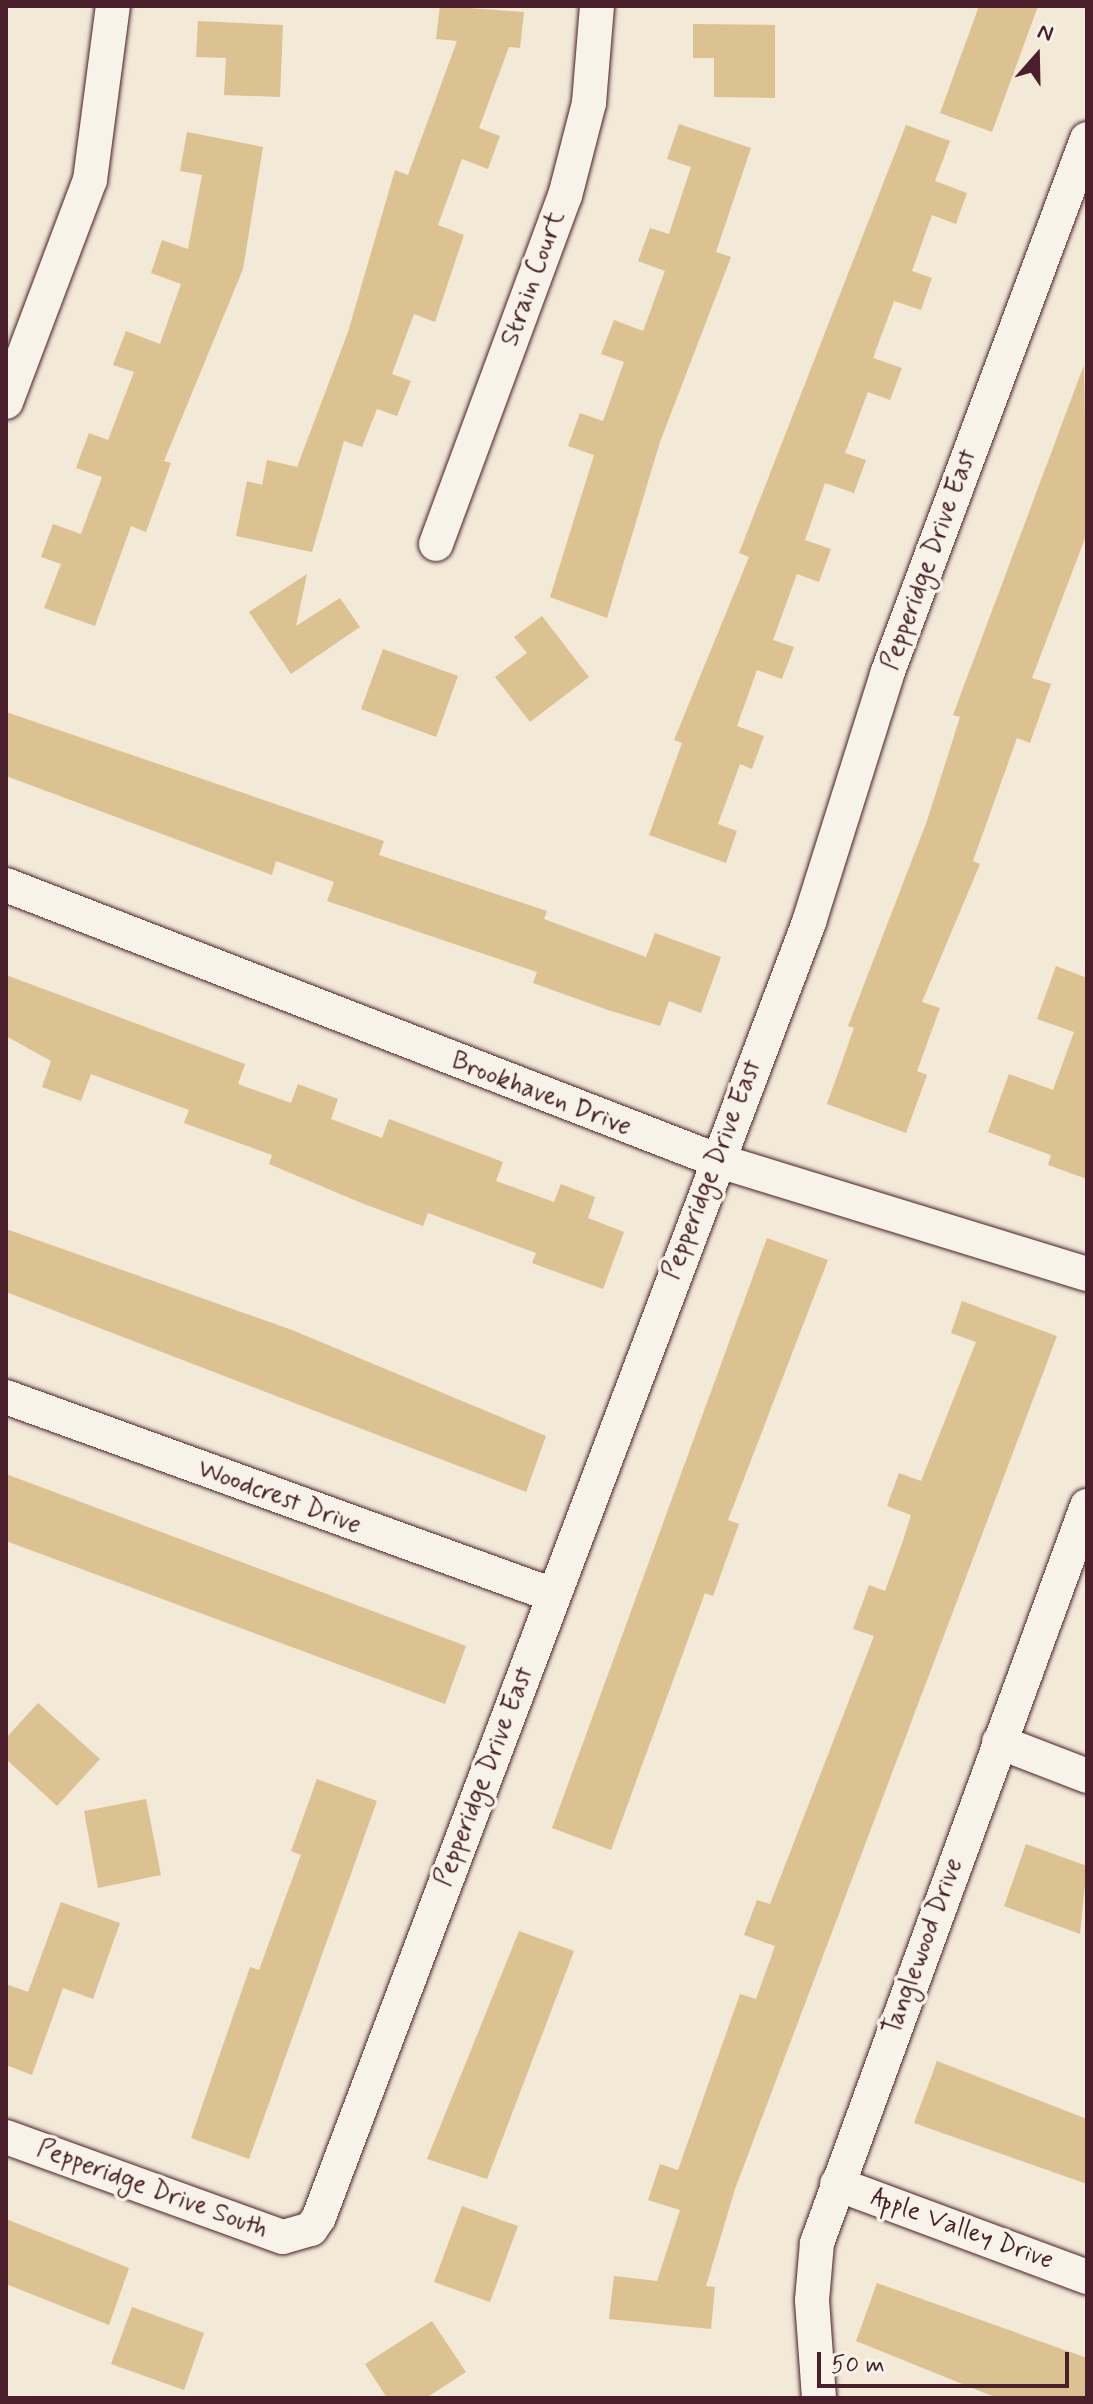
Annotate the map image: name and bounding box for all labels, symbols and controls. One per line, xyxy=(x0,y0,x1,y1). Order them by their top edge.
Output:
north arrow xyxy=(997,16,1077,96)
text: N xyxy=(1034,18,1057,49)
street label: Strain Court xyxy=(496,209,572,349)
street label: Pepperidge Drive East xyxy=(876,446,984,674)
street label: Brookhaven Drive xyxy=(448,1047,634,1143)
street label: Pepperidge Drive East xyxy=(657,1056,769,1284)
street label: Woodcrest Drive xyxy=(193,1454,365,1542)
street label: Pepperidge Drive East xyxy=(429,1663,541,1891)
street label: Tanglewood Drive xyxy=(878,1854,970,2040)
street label: Pepperidge Drive South xyxy=(33,2134,271,2246)
street label: Apple Valley Drive xyxy=(868,2183,1056,2277)
scale bar xyxy=(821,2336,1073,2386)
text: 50 m xyxy=(831,2350,885,2381)

